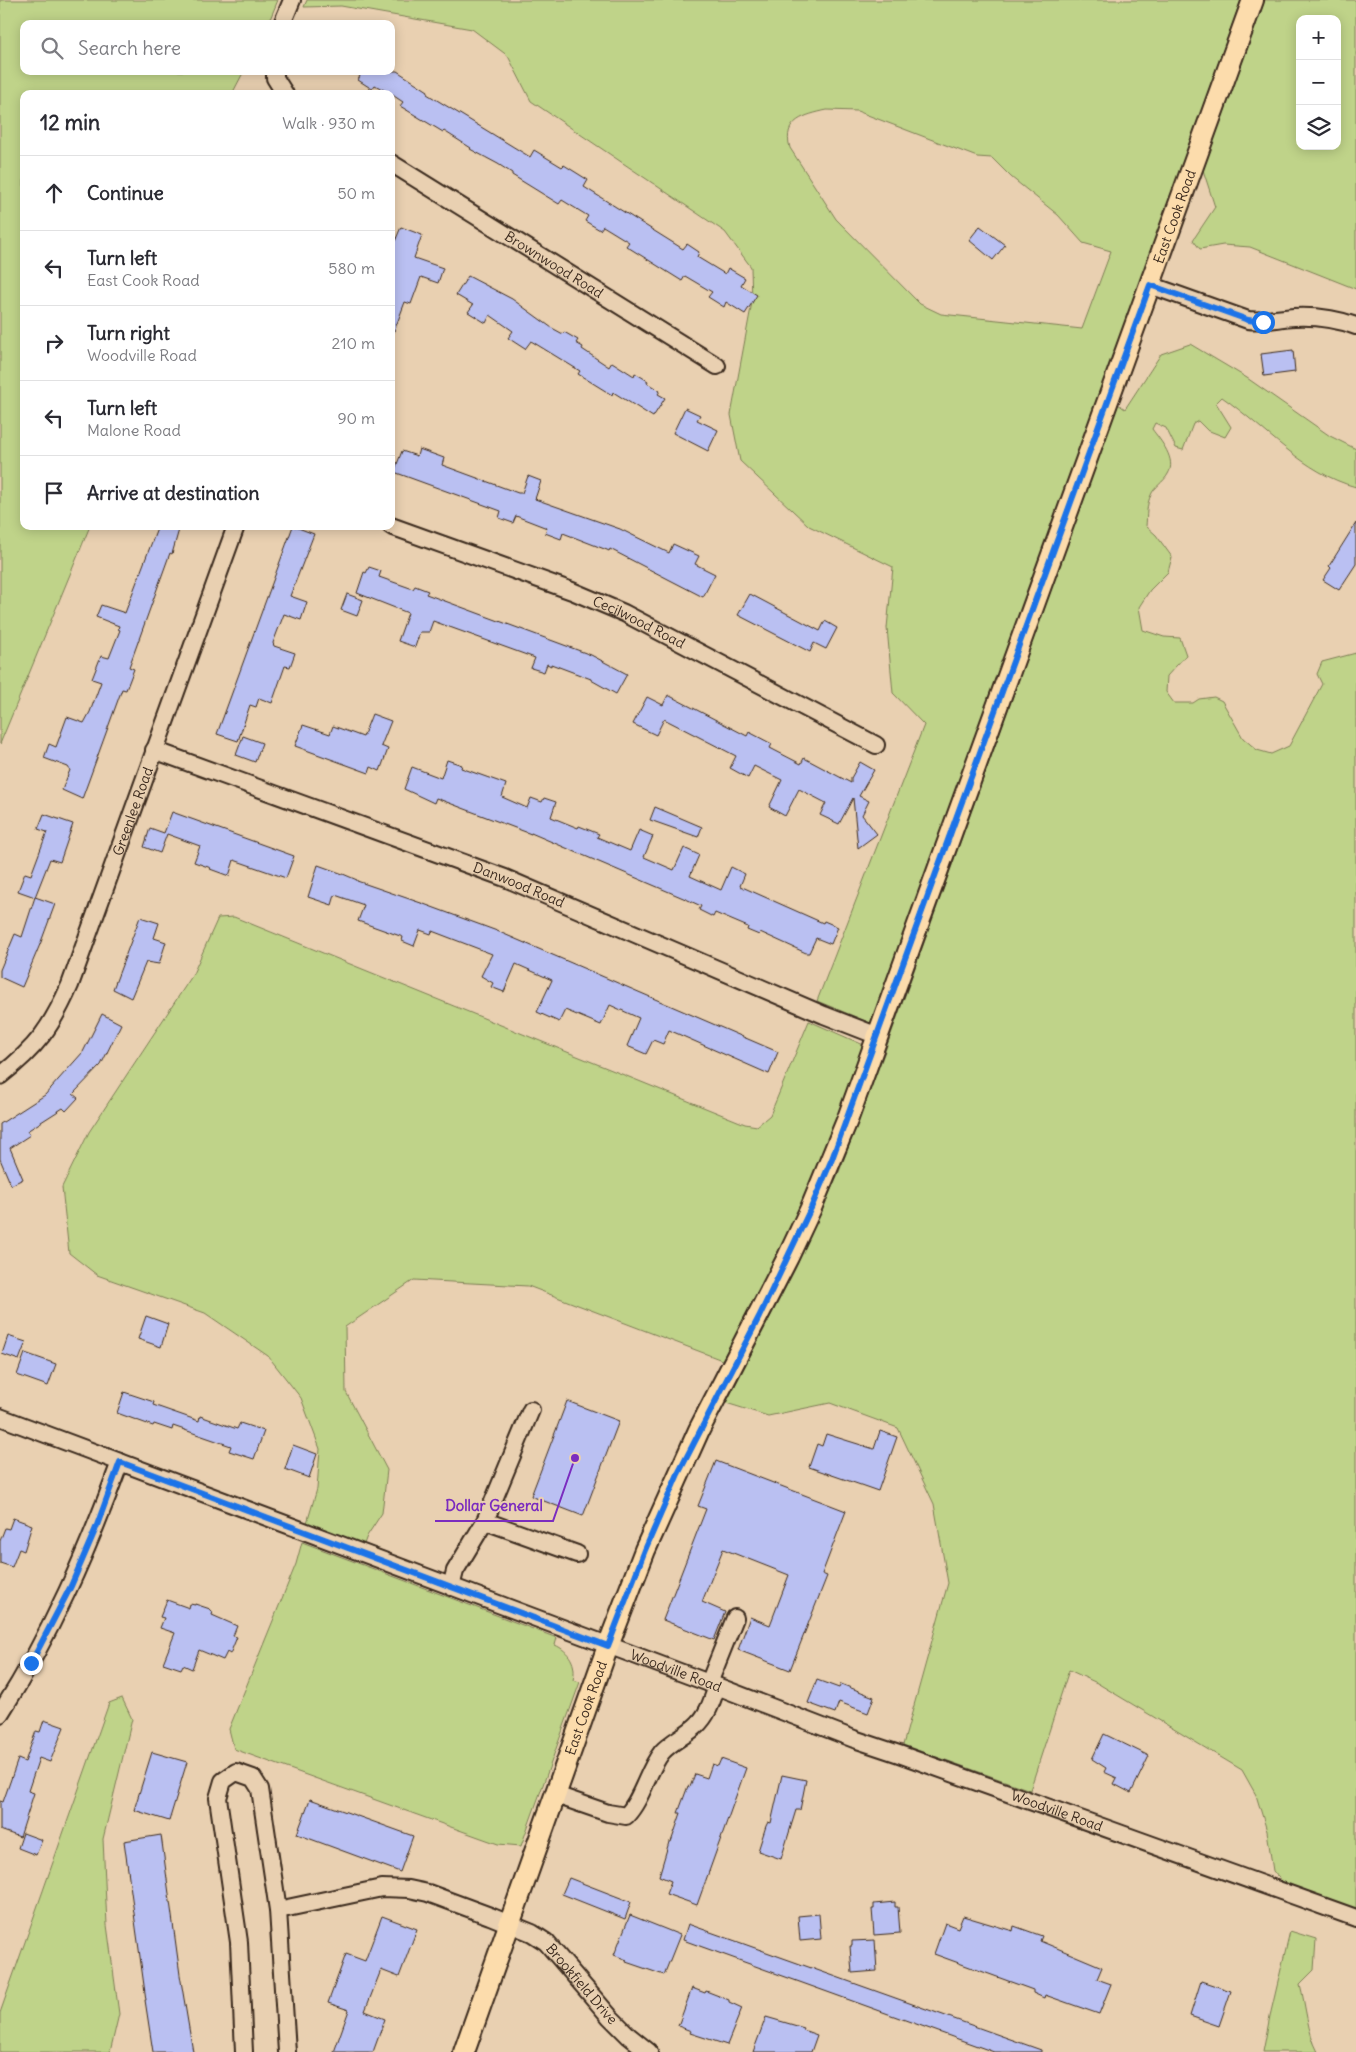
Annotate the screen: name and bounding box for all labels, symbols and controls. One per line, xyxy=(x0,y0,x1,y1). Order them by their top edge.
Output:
map controls xyxy=(1296,15,1341,150)
button: + xyxy=(1296,15,1341,60)
search box xyxy=(20,20,395,75)
icon: search xyxy=(38,34,66,62)
text: Search here xyxy=(78,36,181,60)
button: − xyxy=(1296,60,1341,105)
button: layers xyxy=(1296,105,1341,150)
text: 12 min xyxy=(40,109,100,136)
text: Walk · 930 m xyxy=(282,113,375,133)
street label: East Cook Road xyxy=(1149,167,1200,266)
icon: ahead xyxy=(40,179,68,207)
text: Continue xyxy=(87,181,164,205)
text: 50 m xyxy=(337,183,375,203)
street label: Brownwood Road xyxy=(501,227,607,302)
text: Turn left xyxy=(87,246,157,270)
icon: left xyxy=(40,254,68,282)
text: 580 m xyxy=(328,258,375,278)
text: East Cook Road xyxy=(87,270,200,290)
route start xyxy=(1252,311,1275,334)
text: Turn right xyxy=(87,321,170,345)
icon: right xyxy=(40,329,68,357)
text: 210 m xyxy=(332,333,375,353)
text: Woodville Road xyxy=(87,345,197,365)
text: Turn left xyxy=(87,396,157,420)
icon: left xyxy=(40,404,68,432)
text: 90 m xyxy=(337,408,375,428)
text: Malone Road xyxy=(87,420,181,440)
icon: arrive xyxy=(40,479,68,507)
text: Arrive at destination xyxy=(87,481,260,505)
street label: Cecilwood Road xyxy=(590,592,688,652)
street label: Greenlee Road xyxy=(109,765,157,858)
street label: Danwood Road xyxy=(471,858,567,912)
callout: Dollar General xyxy=(435,1491,553,1521)
text: Dollar General xyxy=(445,1496,543,1515)
street label: Woodville Road xyxy=(628,1645,724,1696)
route end xyxy=(20,1652,43,1675)
street label: East Cook Road xyxy=(561,1659,611,1757)
street label: Woodville Road xyxy=(1009,1786,1105,1835)
street label: Brookfield Drive xyxy=(542,1940,621,2028)

